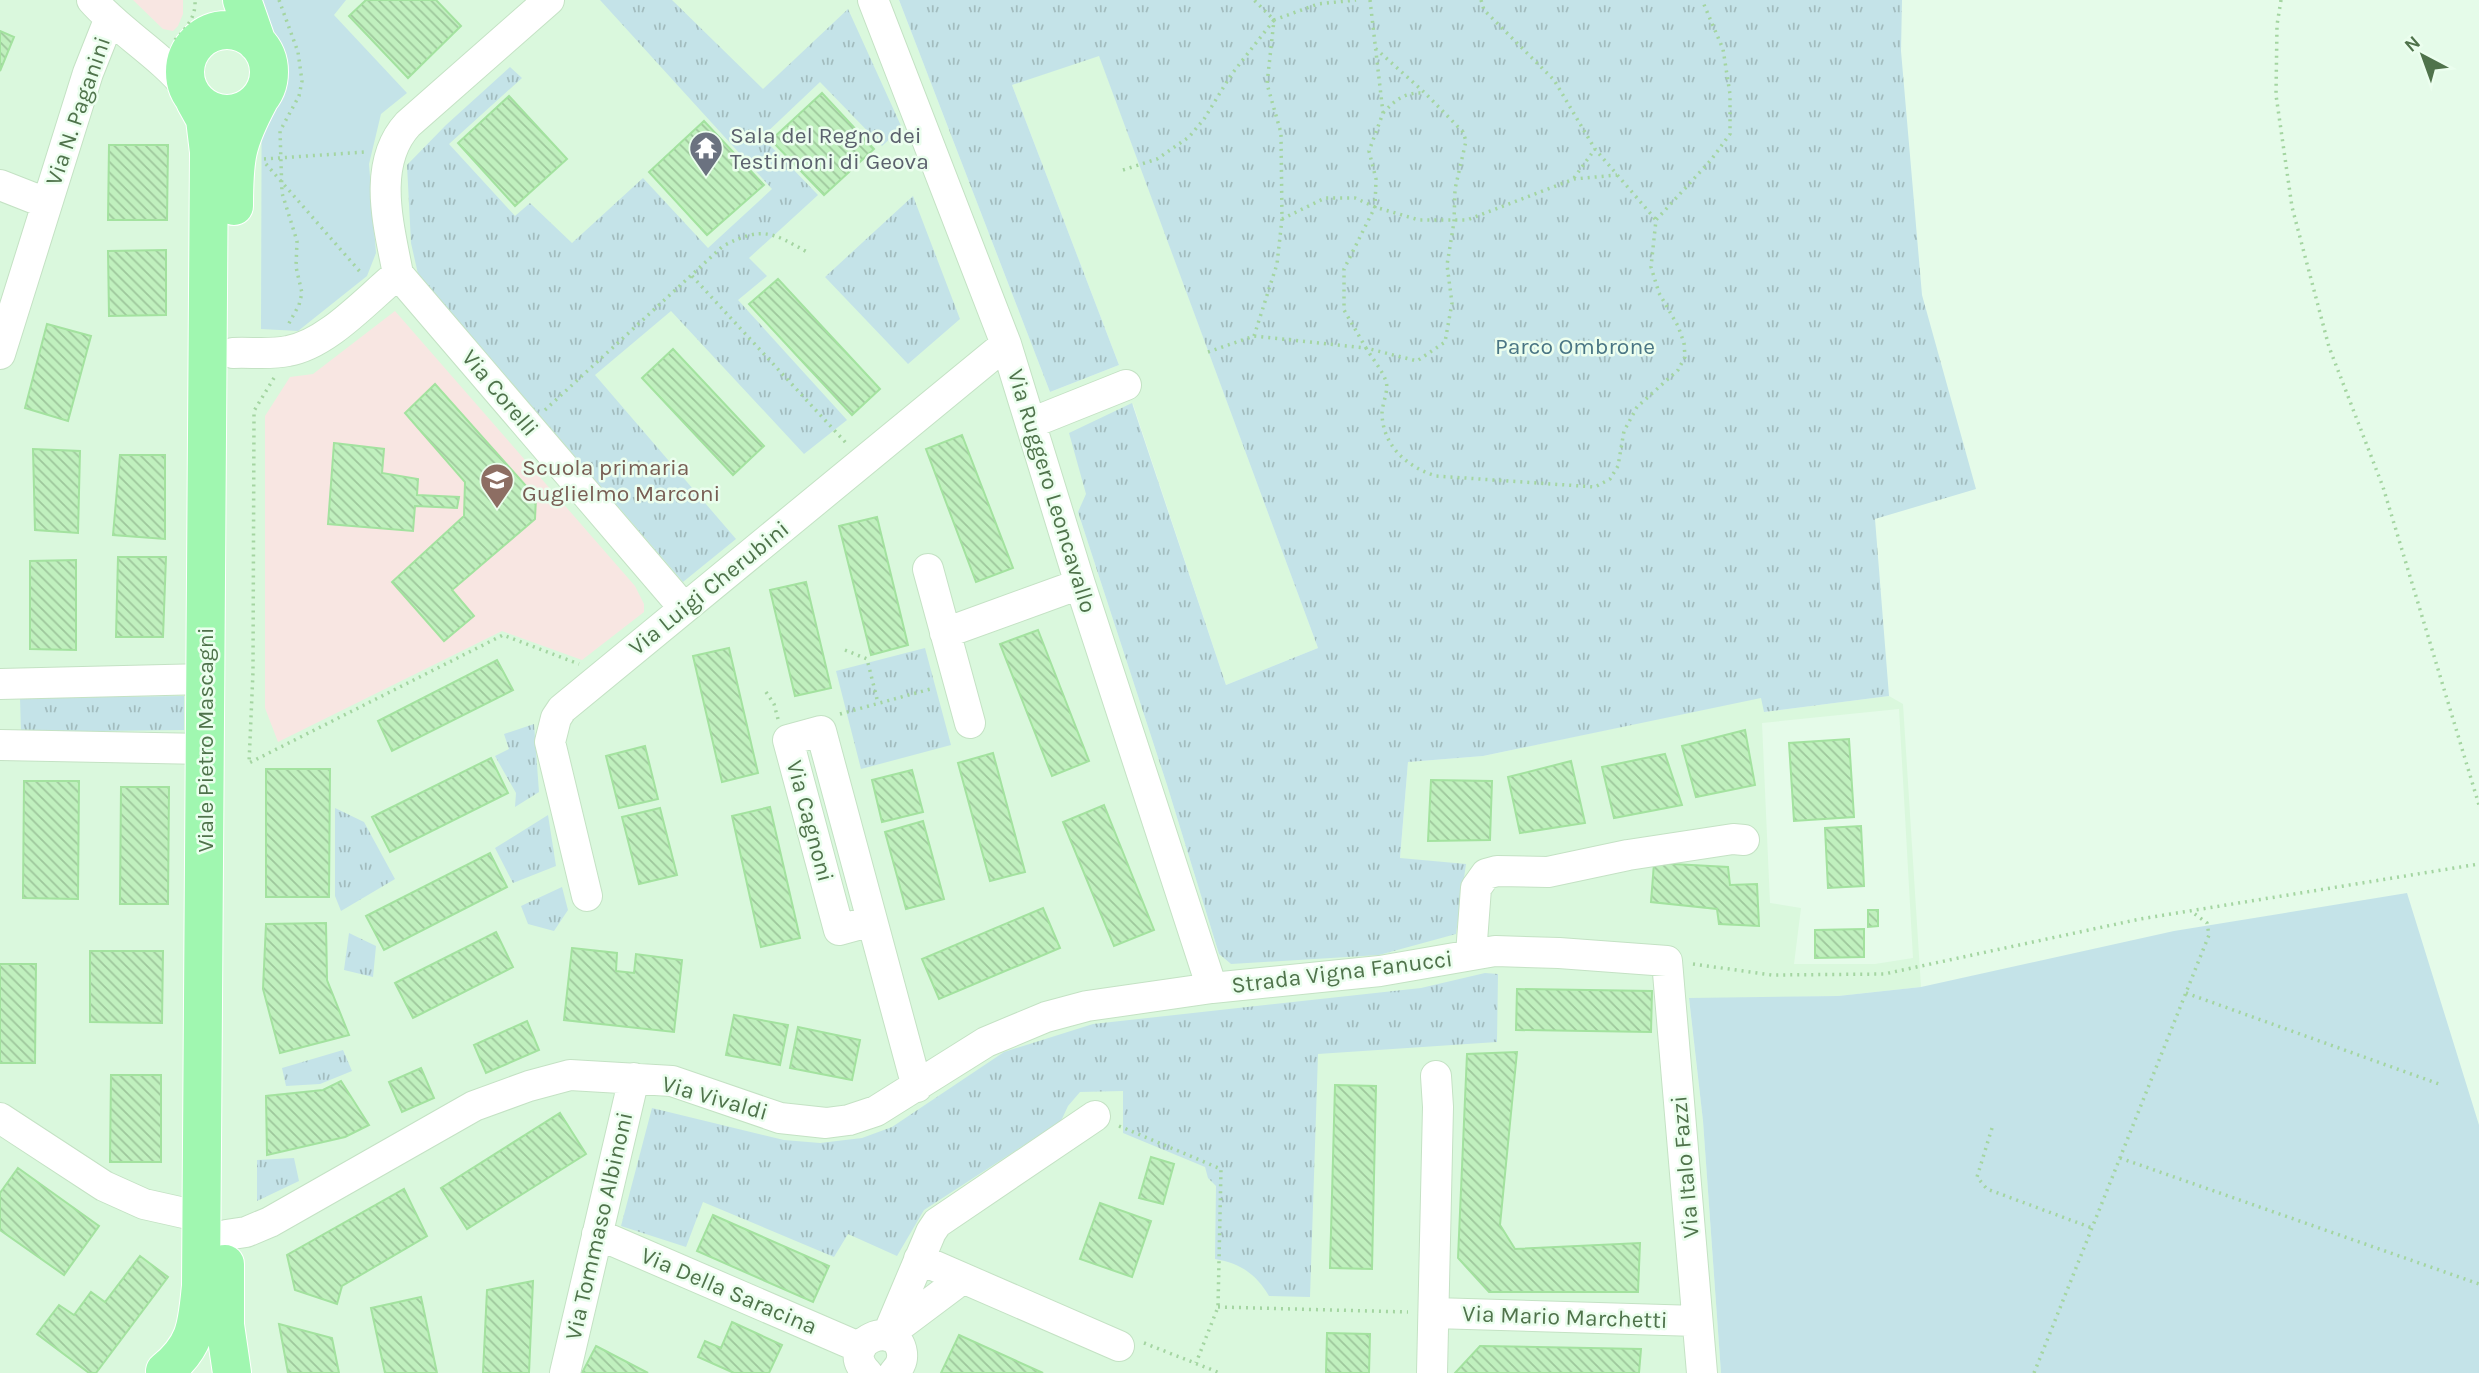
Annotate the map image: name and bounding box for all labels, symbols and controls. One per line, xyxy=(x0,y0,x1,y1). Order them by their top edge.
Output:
north arrow xyxy=(2388,21,2458,91)
text: N xyxy=(2400,31,2425,57)
street label: Via N. Paganini xyxy=(40,33,116,189)
place label: Sala del Regno dei Testimoni di Geova xyxy=(730,122,929,175)
temple icon: Sala del Regno dei Testimoni di Geova xyxy=(687,129,725,178)
park label: Parco Ombrone xyxy=(1495,333,1655,360)
street label: Via Corelli xyxy=(456,344,544,442)
street label: Via Ruggero Leoncavallo xyxy=(1002,366,1102,616)
place label: Scuola primaria Guglielmo Marconi xyxy=(522,454,720,507)
school or university icon: Scuola primaria Guglielmo Marconi xyxy=(478,461,516,510)
street label: Via Luigi Cherubini xyxy=(624,515,794,661)
street label: Viale Pietro Mascagni xyxy=(192,627,219,853)
street label: Via Cagnoni xyxy=(781,757,839,885)
street label: Strada Vigna Fanucci xyxy=(1230,945,1454,999)
street label: Via Vivaldi xyxy=(659,1070,771,1126)
street label: Via Italo Fazzi xyxy=(1665,1095,1705,1239)
street label: Via Tommaso Albinoni xyxy=(560,1109,638,1343)
street label: Via Della Saracina xyxy=(637,1242,821,1340)
street label: Via Mario Marchetti xyxy=(1462,1300,1668,1334)

